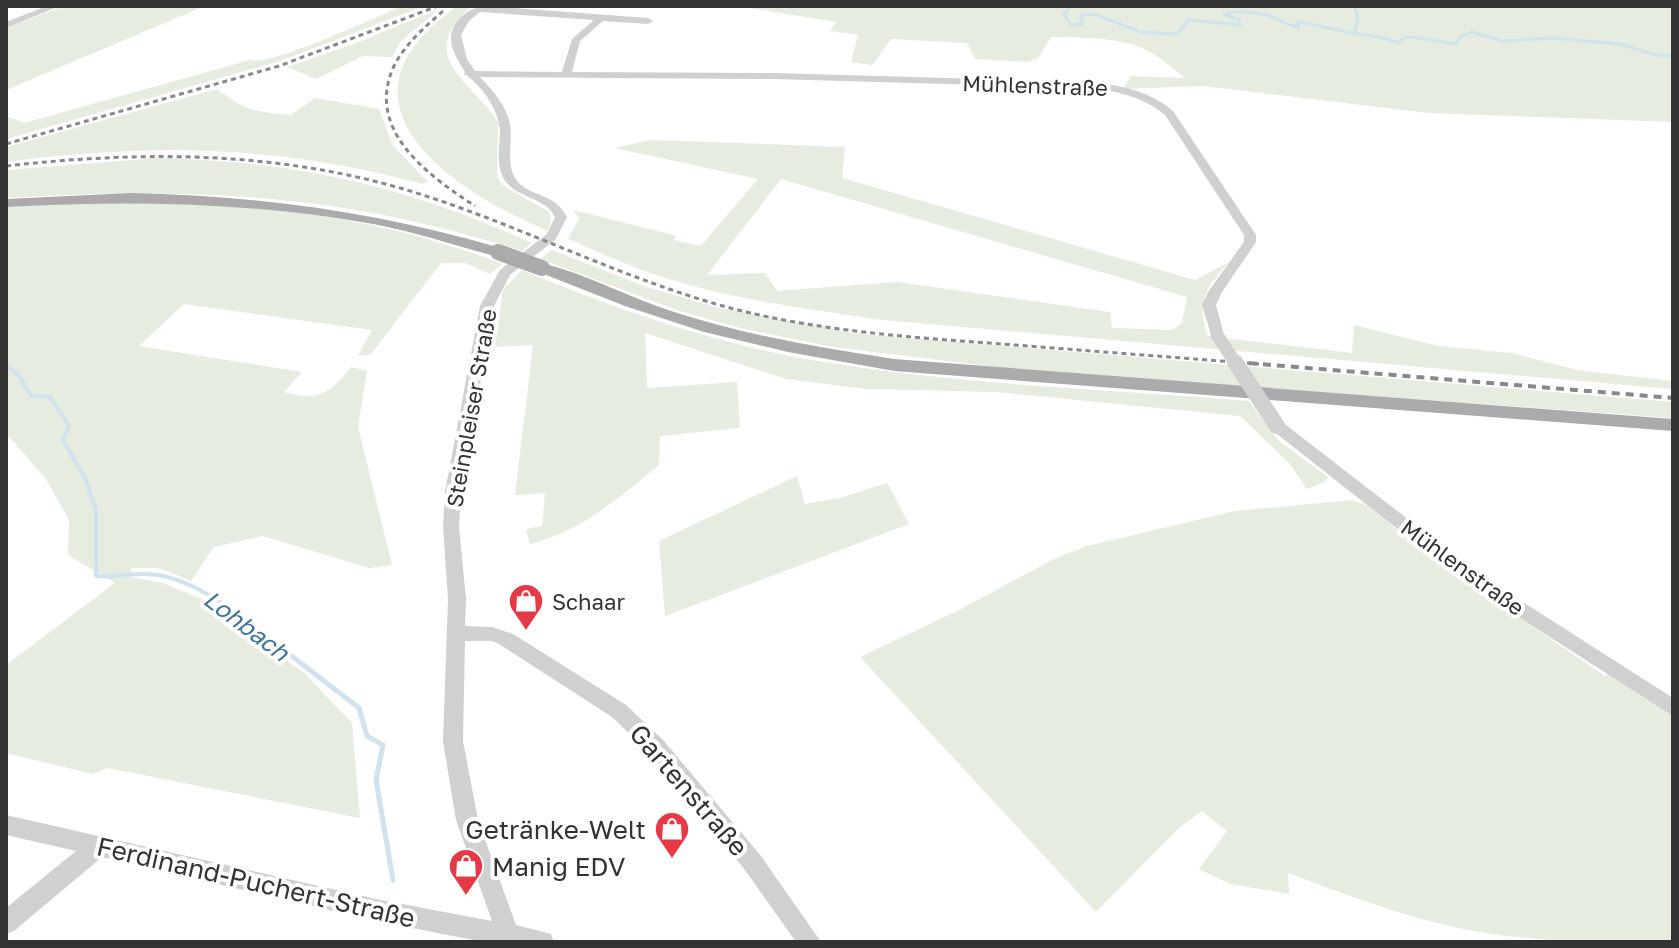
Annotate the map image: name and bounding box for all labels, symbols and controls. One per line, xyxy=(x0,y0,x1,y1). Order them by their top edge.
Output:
street label: Mühlenstraße xyxy=(962,69,1108,101)
street label: Steinpleiser Straße xyxy=(440,307,502,509)
street label: Mühlenstraße xyxy=(1396,513,1530,621)
shop icon: Schaar xyxy=(507,582,545,632)
water label: Lohbach xyxy=(199,584,296,667)
place label: Schaar xyxy=(552,588,625,615)
street label: Gartenstraße xyxy=(623,718,755,862)
shop icon: Getränke-Welt xyxy=(653,810,691,860)
place label: Getränke-Welt xyxy=(465,814,646,845)
street label: Ferdinand-Puchert-Straße xyxy=(94,830,418,934)
shop icon: Manig EDV xyxy=(447,847,485,897)
place label: Manig EDV xyxy=(492,851,625,882)

